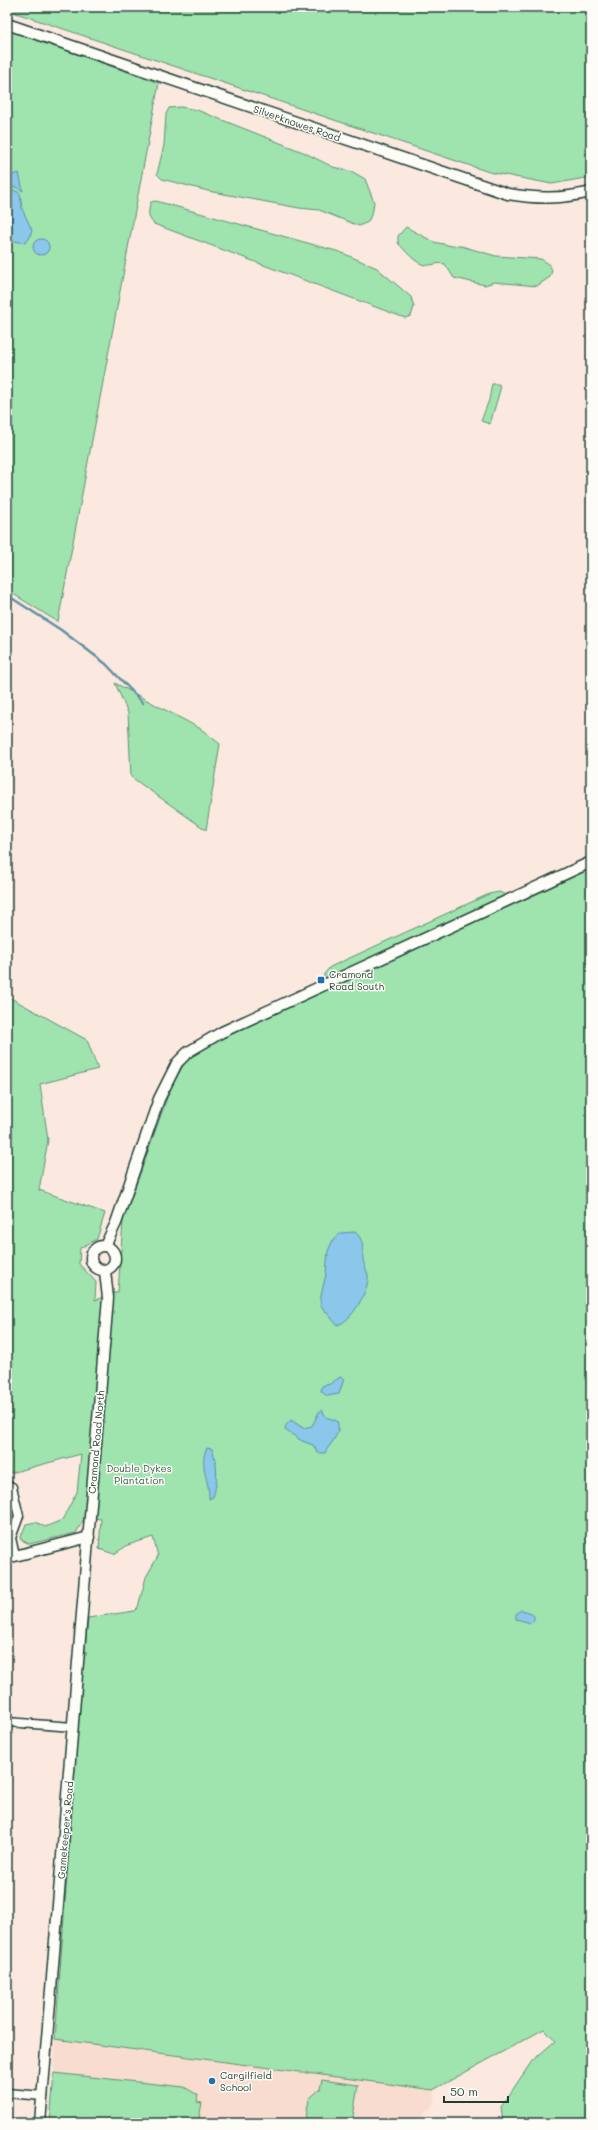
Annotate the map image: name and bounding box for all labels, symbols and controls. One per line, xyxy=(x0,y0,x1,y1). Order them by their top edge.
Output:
street label: Silverknowes Road xyxy=(252,102,342,144)
place label: Cramond Road South xyxy=(329,967,385,993)
marker: Cramond Road South xyxy=(316,975,326,985)
street label: Cramond Road North xyxy=(85,1389,108,1494)
park label: Double Dykes Plantation xyxy=(107,1461,172,1487)
street label: Gamekeeper's Road xyxy=(54,1781,76,1879)
place label: Cargilfield School xyxy=(220,2068,272,2094)
marker: Cargilfield School xyxy=(207,2076,217,2086)
scale bar xyxy=(444,2078,508,2104)
text: 50 m xyxy=(450,2083,478,2099)

